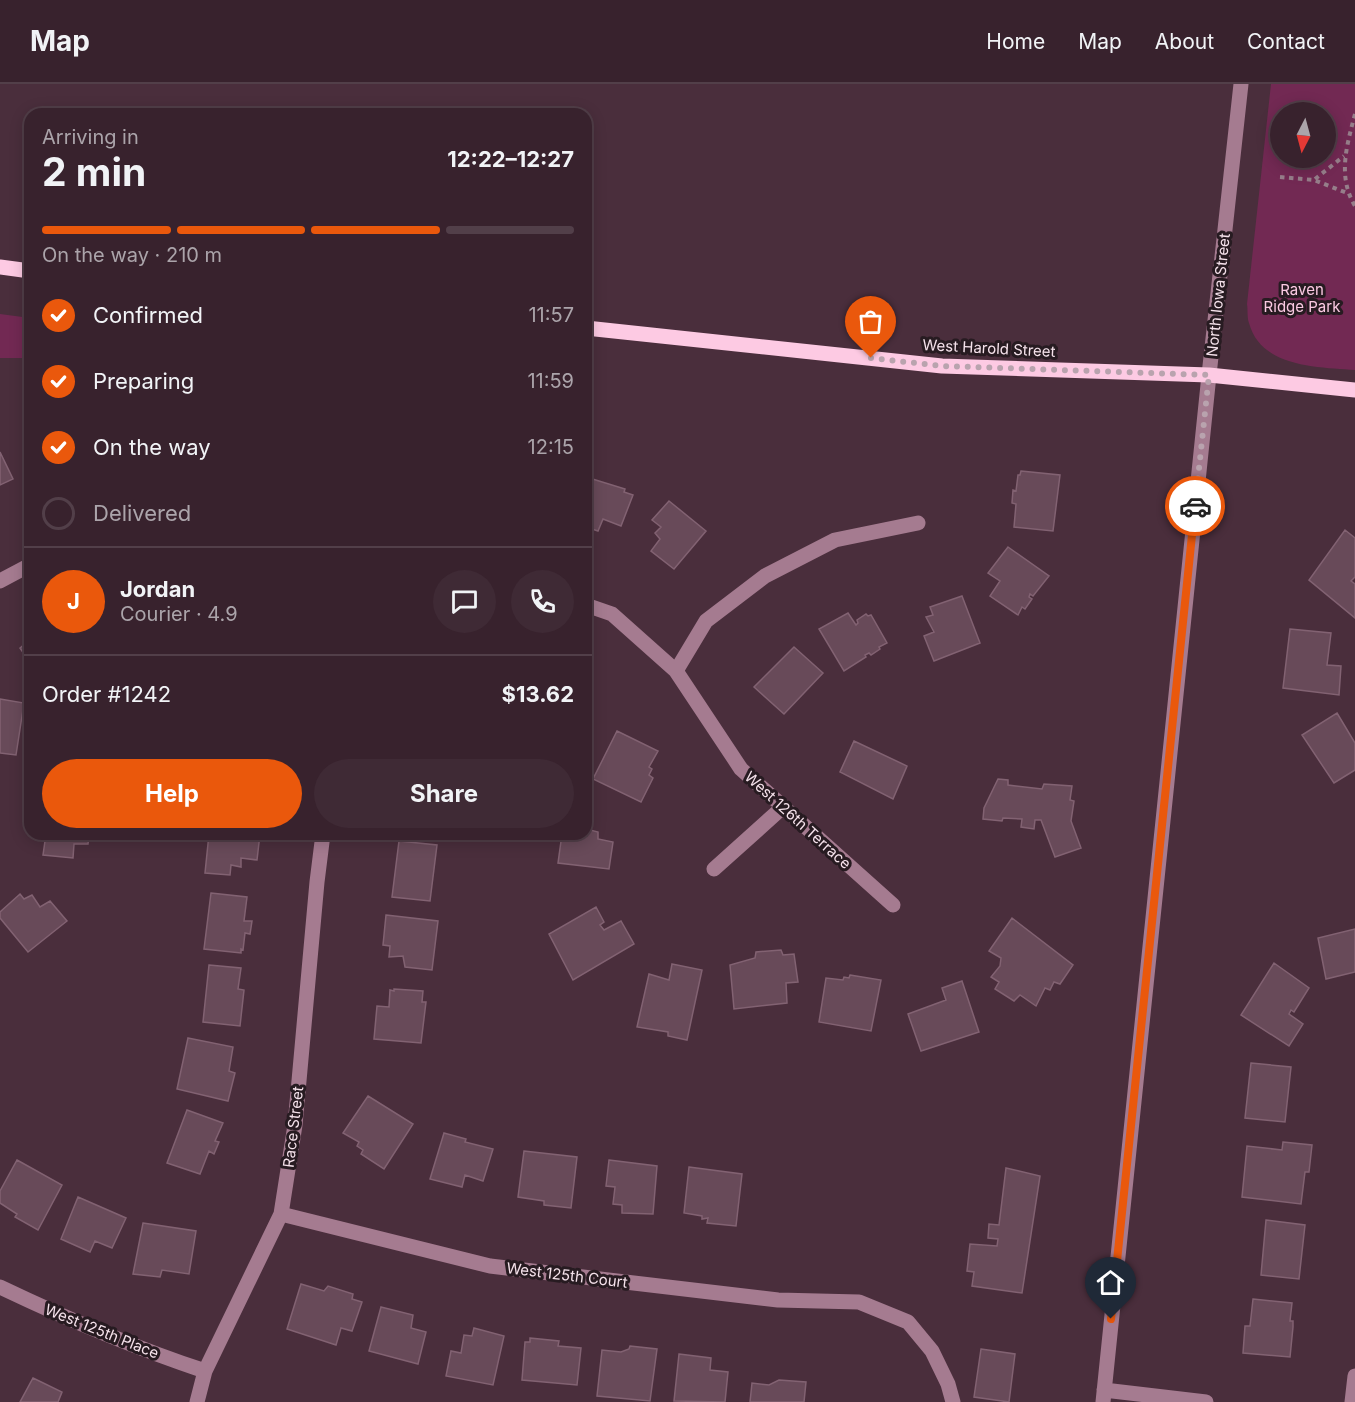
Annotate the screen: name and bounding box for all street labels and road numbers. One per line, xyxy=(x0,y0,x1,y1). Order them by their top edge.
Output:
street label: North Iowa Street xyxy=(1202,232,1234,358)
street label: West Harold Street xyxy=(922,335,1056,361)
street label: West 126th Terrace xyxy=(741,767,855,873)
street label: Race Street xyxy=(279,1085,307,1169)
street label: West 125th Court xyxy=(505,1258,629,1292)
street label: West 125th Place xyxy=(42,1300,162,1362)

